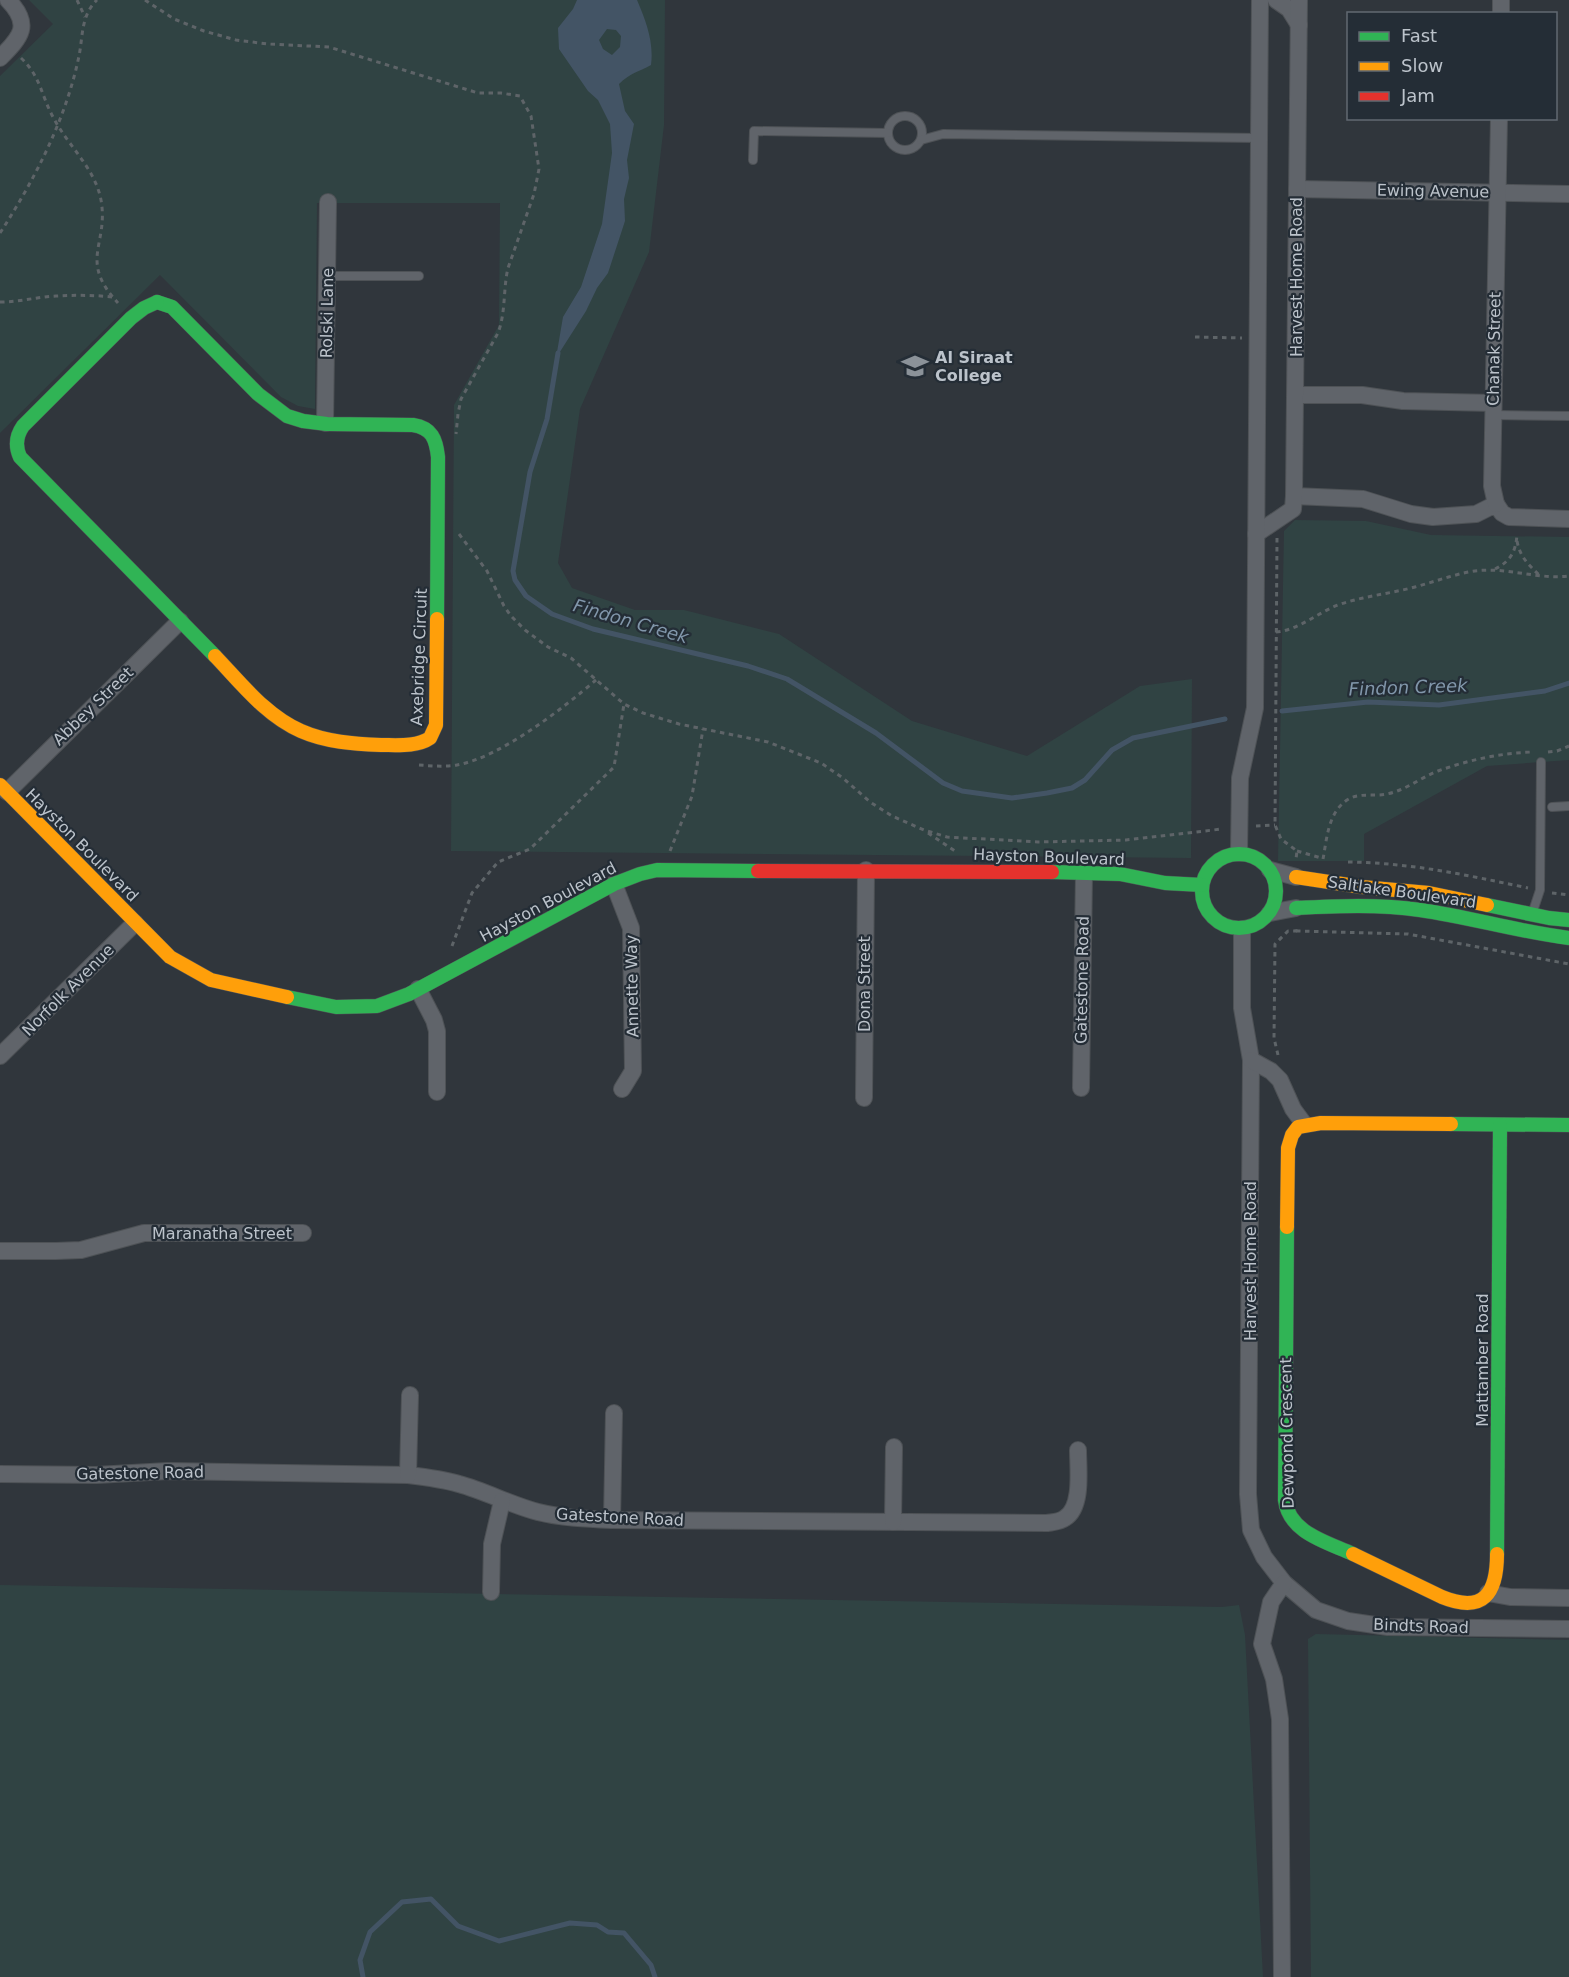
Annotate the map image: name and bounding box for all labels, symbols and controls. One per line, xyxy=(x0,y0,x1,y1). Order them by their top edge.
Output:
legend xyxy=(1347,12,1557,120)
text: Fast xyxy=(1401,25,1437,46)
text: Slow xyxy=(1401,55,1443,76)
text: Jam xyxy=(1400,85,1435,106)
street label: Ewing Avenue xyxy=(1377,181,1489,201)
street label: Harvest Home Road xyxy=(1287,197,1306,357)
street label: Rolski Lane xyxy=(317,268,337,358)
street label: Chanak Street xyxy=(1484,292,1504,406)
place label: Al Siraat College xyxy=(935,348,1013,385)
school or university icon: Al Siraat College xyxy=(900,351,930,381)
street label: Axebridge Circuit xyxy=(407,588,431,726)
water label: Findon Creek xyxy=(571,595,693,648)
street label: Abbey Street xyxy=(49,663,137,749)
water label: Findon Creek xyxy=(1348,674,1469,700)
street label: Hayston Boulevard xyxy=(22,785,142,905)
street label: Hayston Boulevard xyxy=(973,845,1125,869)
street label: Hayston Boulevard xyxy=(476,858,620,946)
street label: Saltlake Boulevard xyxy=(1327,872,1477,912)
street label: Gatestone Road xyxy=(1071,916,1093,1044)
street label: Annette Way xyxy=(622,935,642,1037)
street label: Dona Street xyxy=(855,936,874,1032)
street label: Norfolk Avenue xyxy=(18,940,118,1040)
street label: Harvest Home Road xyxy=(1241,1181,1260,1341)
street label: Maranatha Street xyxy=(152,1224,292,1243)
street label: Mattamber Road xyxy=(1473,1293,1492,1427)
street label: Dewpond Crescent xyxy=(1276,1357,1298,1509)
street label: Gatestone Road xyxy=(76,1462,204,1484)
street label: Gatestone Road xyxy=(556,1504,684,1530)
street label: Bindts Road xyxy=(1373,1615,1469,1637)

